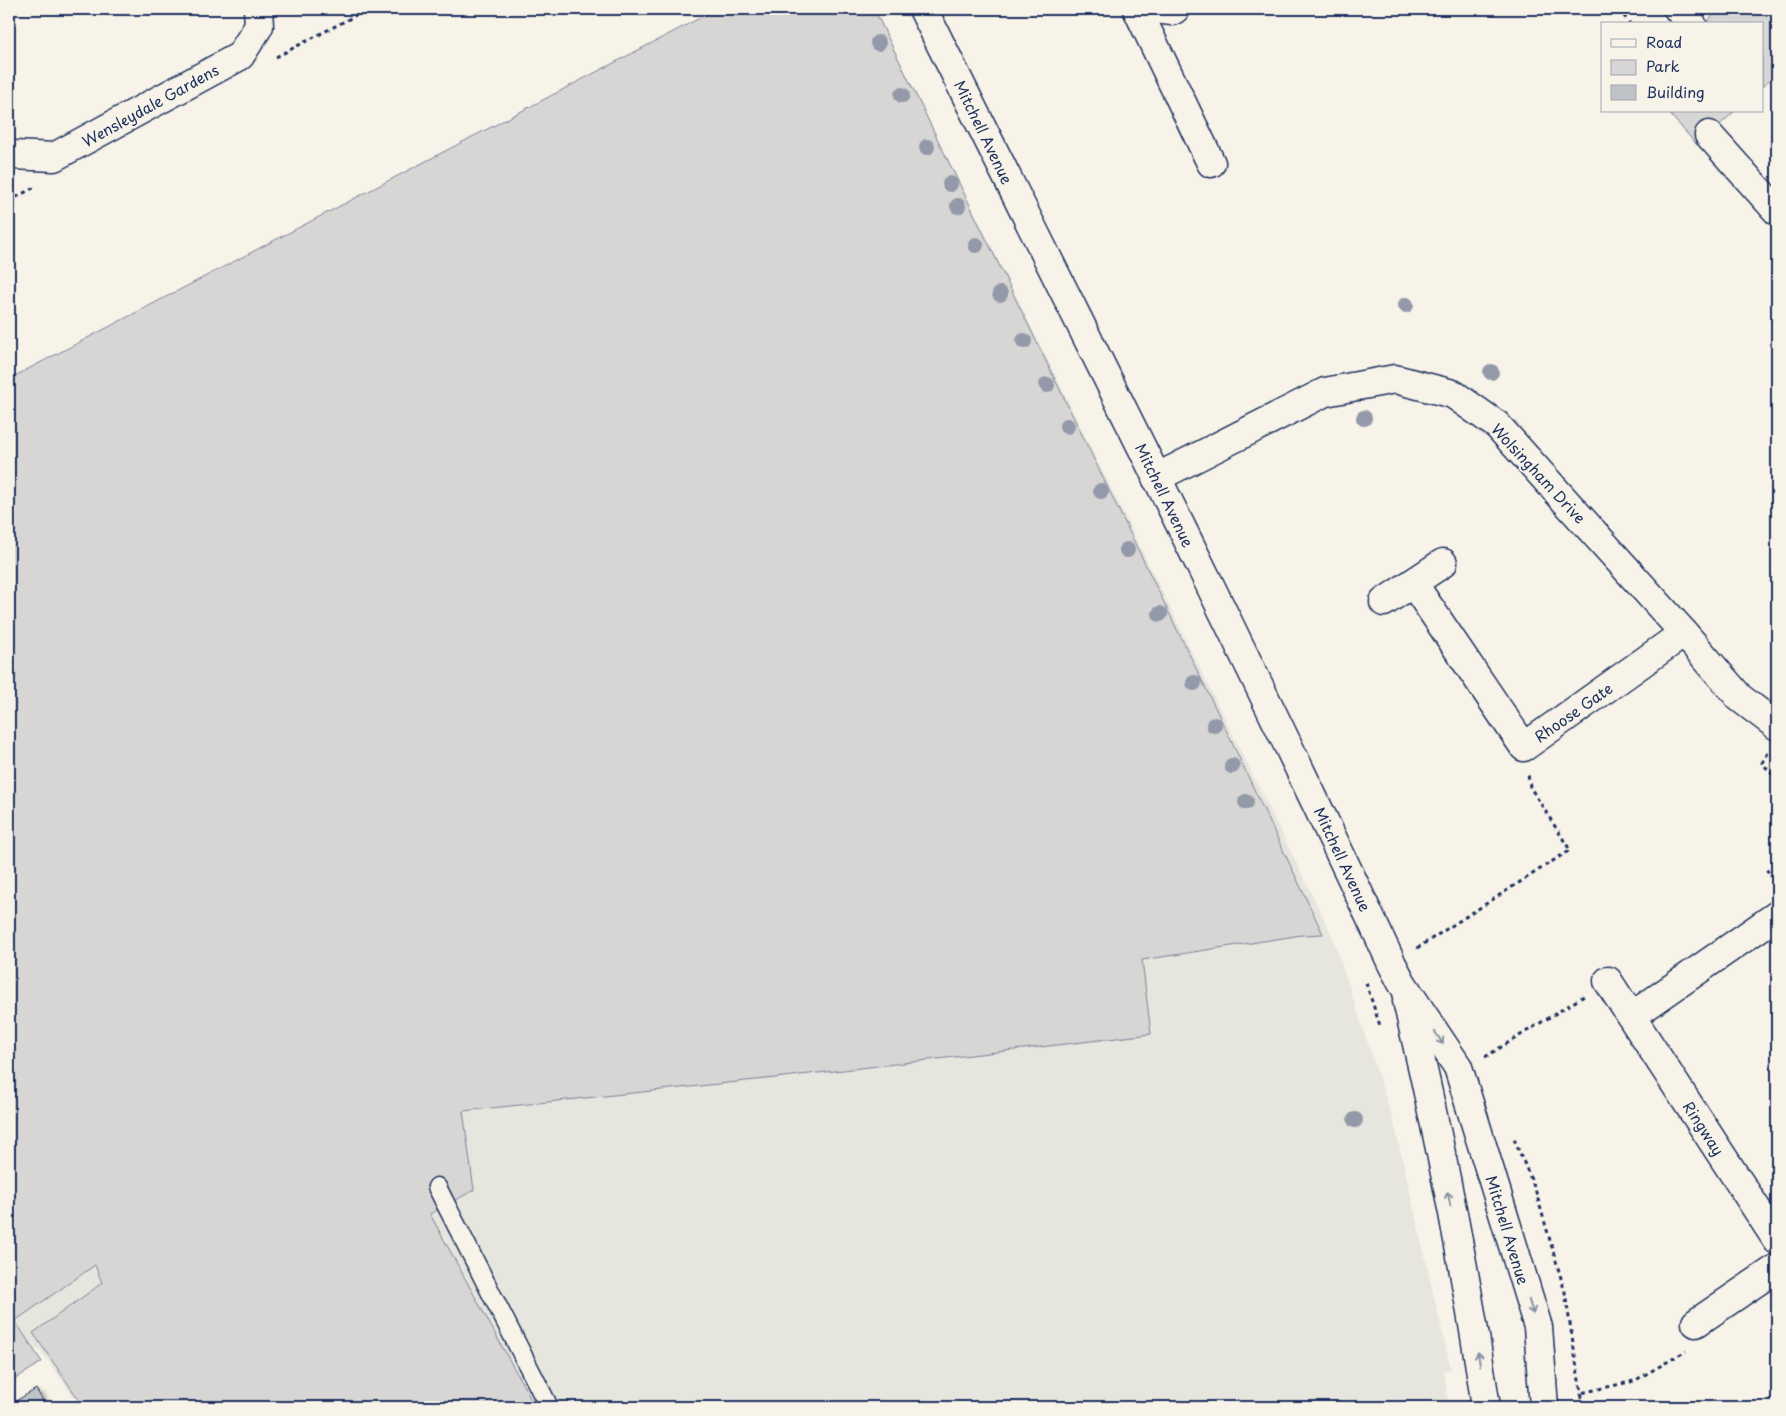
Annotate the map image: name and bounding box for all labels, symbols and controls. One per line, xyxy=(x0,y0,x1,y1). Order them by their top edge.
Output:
legend xyxy=(1601,22,1764,112)
text: Road xyxy=(1646,30,1682,53)
text: Park xyxy=(1646,54,1680,77)
street label: Wensleydale Gardens xyxy=(77,58,223,152)
street label: Mitchell Avenue xyxy=(949,76,1019,188)
text: Building xyxy=(1646,80,1705,103)
street label: Wolsingham Drive xyxy=(1486,418,1592,528)
street label: Mitchell Avenue xyxy=(1130,439,1200,551)
street label: Rhoose Gate xyxy=(1529,676,1617,748)
street label: Mitchell Avenue xyxy=(1309,803,1377,915)
one-way arrow xyxy=(1434,1031,1444,1045)
street label: Ringway xyxy=(1678,1096,1730,1160)
street label: Mitchell Avenue xyxy=(1480,1173,1536,1287)
one-way arrow xyxy=(1444,1192,1454,1208)
one-way arrow xyxy=(1527,1298,1537,1314)
one-way arrow xyxy=(1474,1351,1484,1367)

